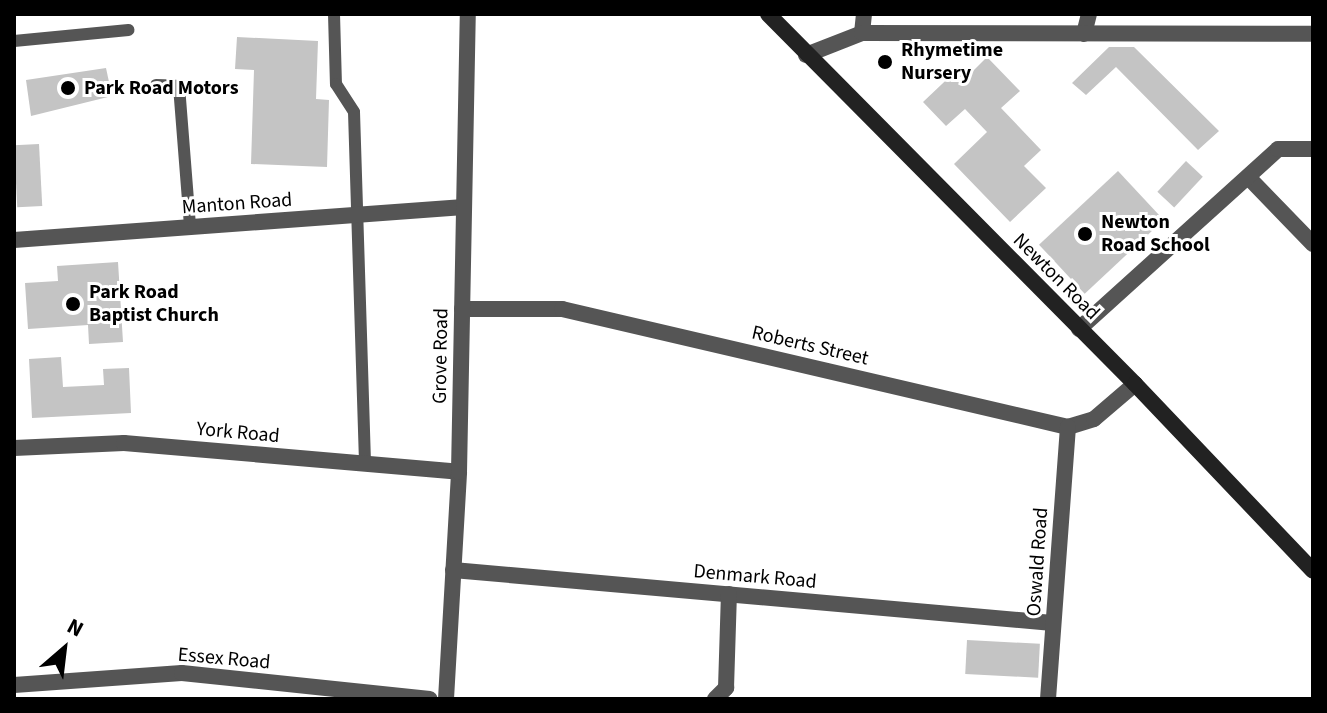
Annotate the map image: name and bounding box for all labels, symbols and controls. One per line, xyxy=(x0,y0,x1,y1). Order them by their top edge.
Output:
place label: Rhymetime Nursery xyxy=(901,38,1003,85)
marker: Rhymetime Nursery xyxy=(876,53,894,71)
place label: Park Road Motors xyxy=(84,76,239,100)
marker: Park Road Motors xyxy=(59,79,77,97)
street label: Manton Road xyxy=(181,188,293,220)
place label: Newton Road School xyxy=(1101,210,1210,257)
marker: Newton Road School xyxy=(1076,225,1094,243)
street label: Newton Road xyxy=(1008,229,1104,325)
place label: Park Road Baptist Church xyxy=(89,280,219,327)
marker: Park Road Baptist Church xyxy=(64,295,82,313)
street label: Grove Road xyxy=(428,308,454,404)
street label: Roberts Street xyxy=(749,321,871,371)
street label: York Road xyxy=(195,417,281,449)
street label: Oswald Road xyxy=(1022,507,1054,617)
street label: Denmark Road xyxy=(692,560,818,594)
north arrow xyxy=(24,609,104,689)
text: N xyxy=(61,610,89,645)
street label: Essex Road xyxy=(177,643,271,675)

